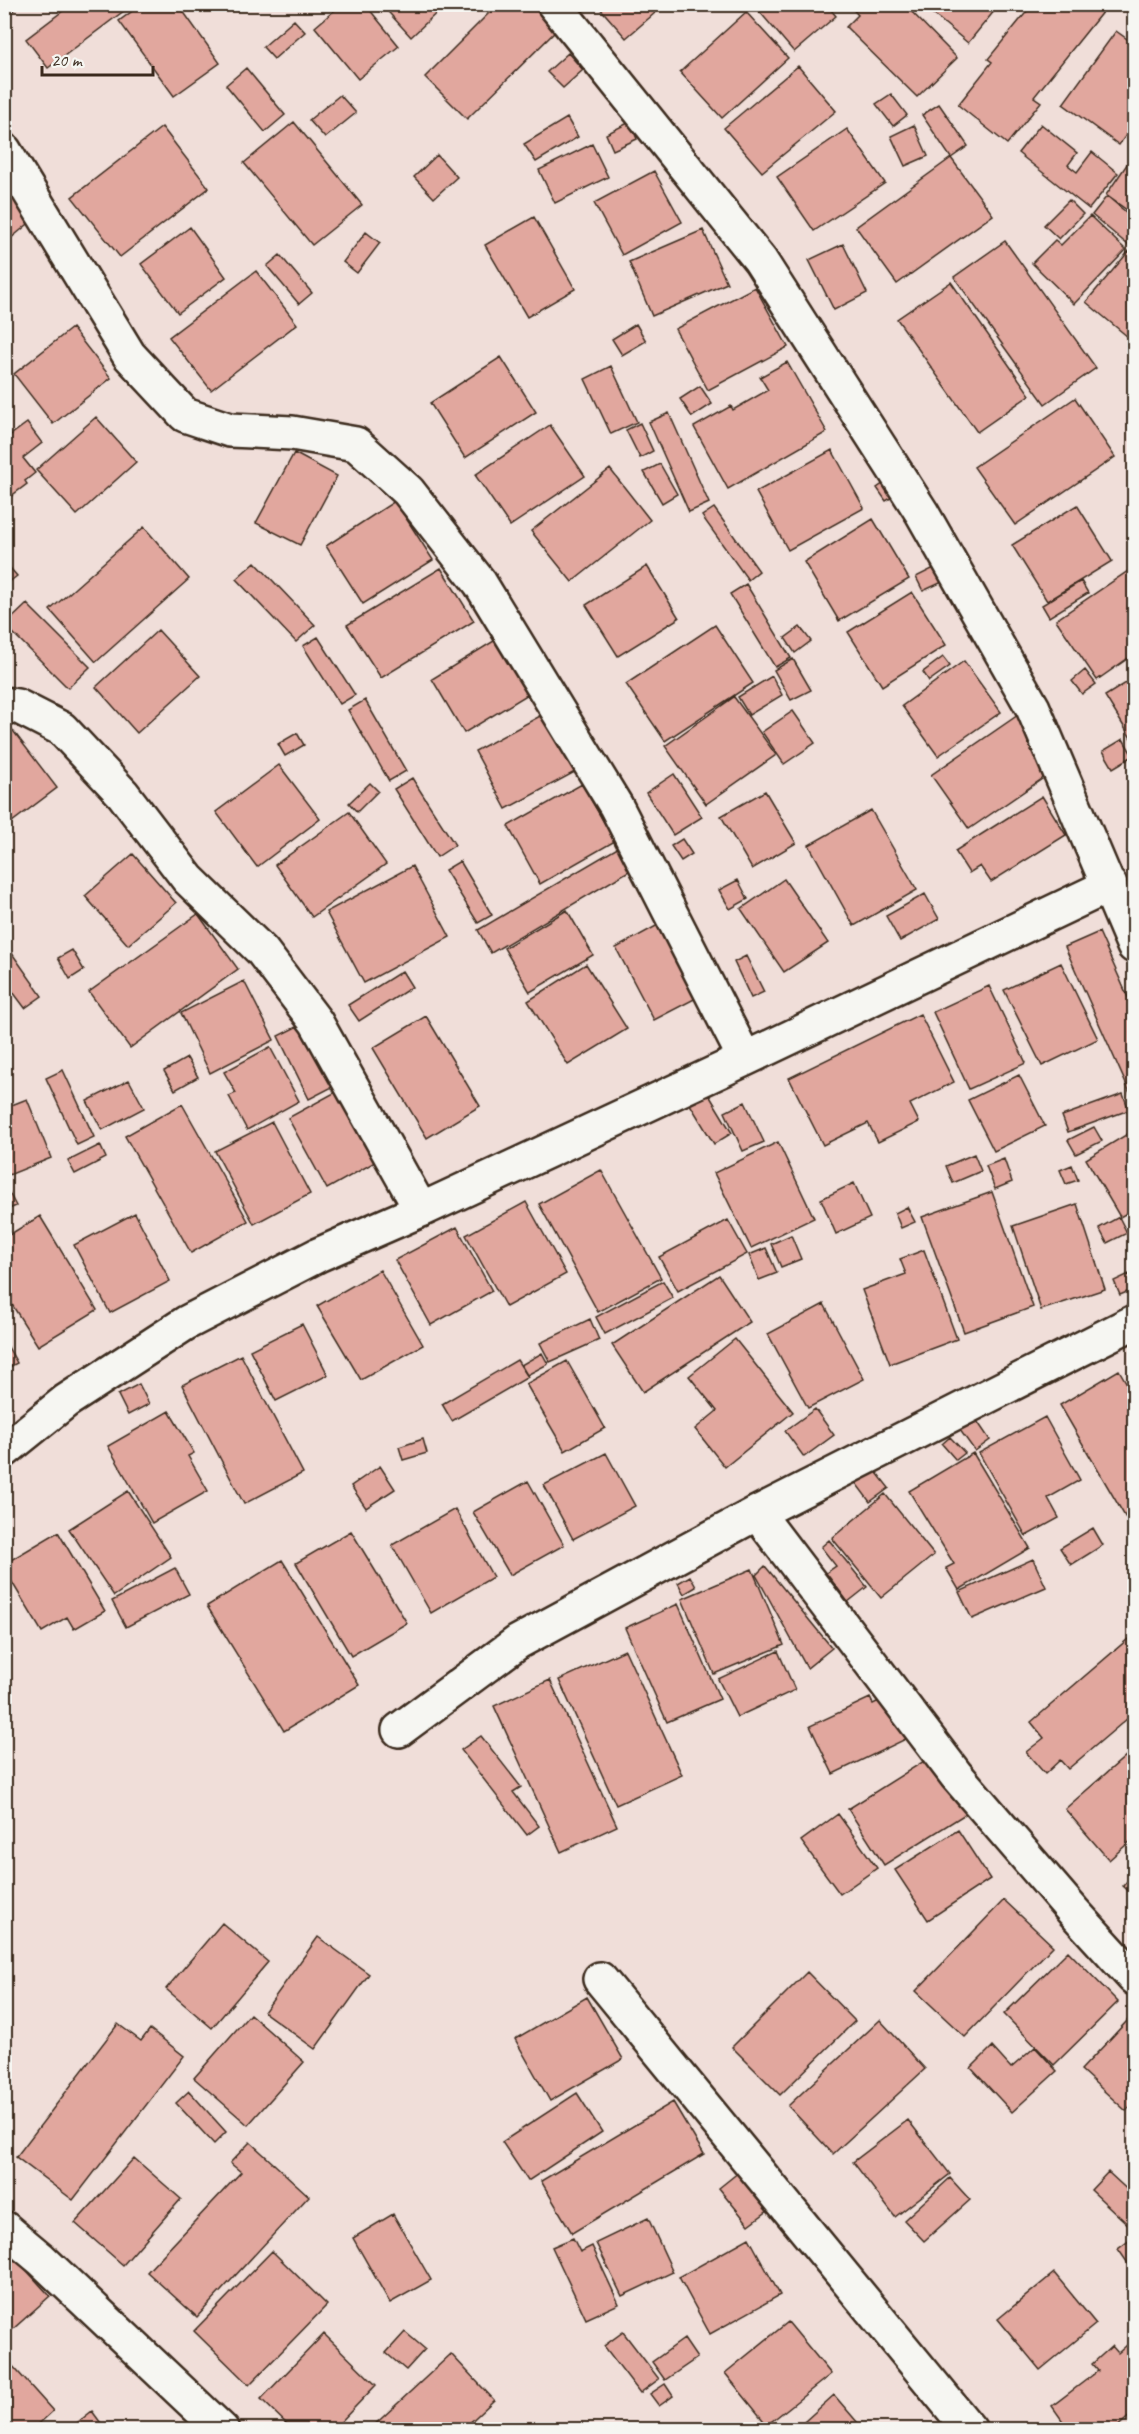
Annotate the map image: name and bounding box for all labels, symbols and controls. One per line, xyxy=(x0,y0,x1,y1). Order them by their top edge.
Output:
scale bar xyxy=(42,39,153,77)
text: 20 m xyxy=(51,49,84,71)

